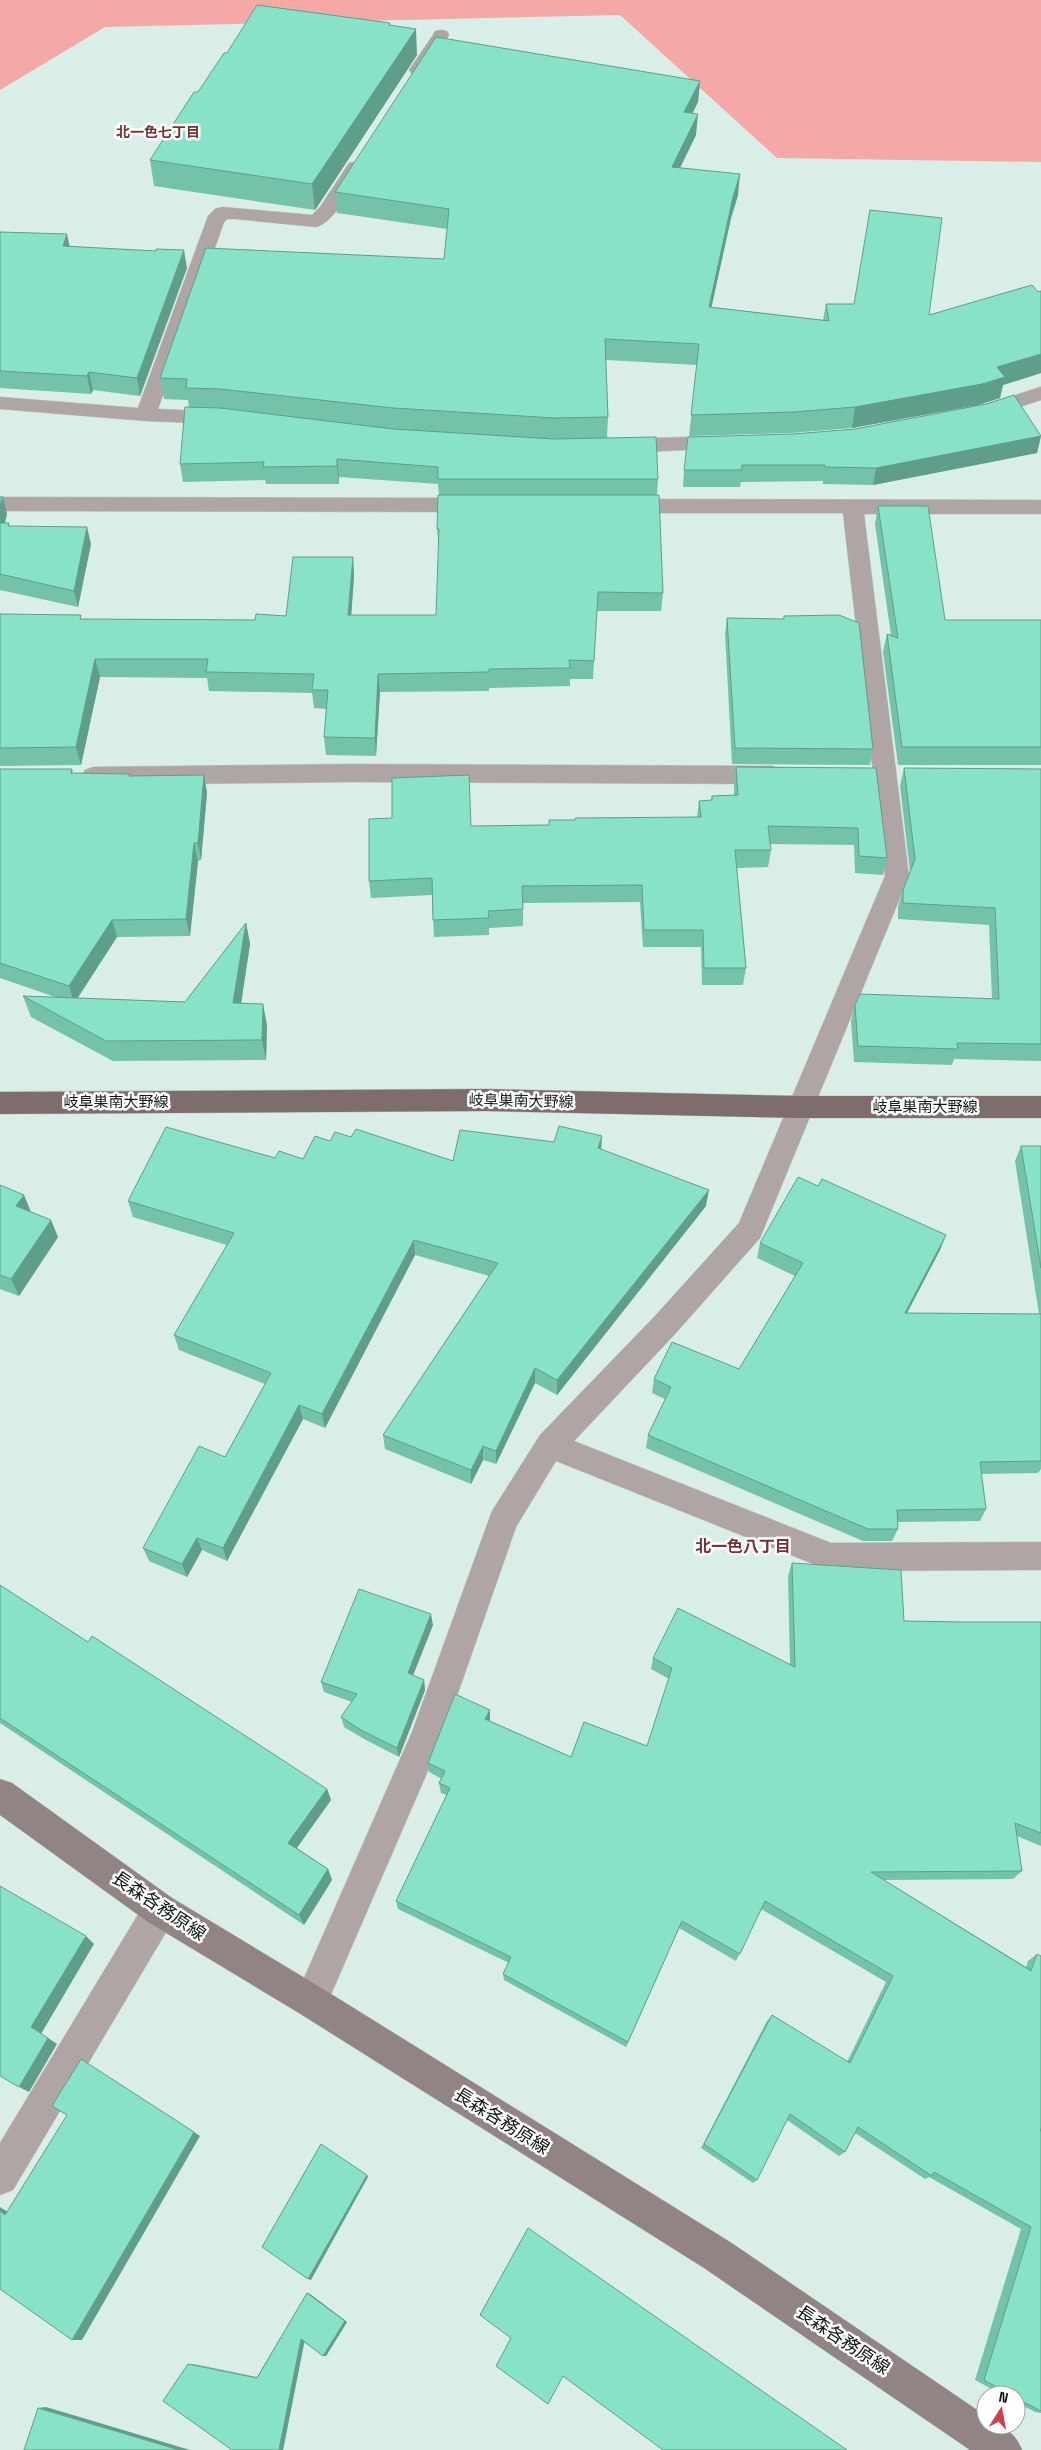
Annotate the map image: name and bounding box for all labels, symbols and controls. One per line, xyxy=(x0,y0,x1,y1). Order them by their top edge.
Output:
district label: 北一色七丁目 xyxy=(116,123,200,141)
street label: 岐阜巣南大野線 xyxy=(468,1090,574,1111)
street label: 岐阜巣南大野線 xyxy=(63,1092,169,1111)
street label: 岐阜巣南大野線 xyxy=(872,1097,978,1116)
district label: 北一色八丁目 xyxy=(695,1536,791,1557)
street label: 長森各務原線 xyxy=(108,1866,210,1945)
street label: 長森各務原線 xyxy=(450,2082,554,2159)
street label: 長森各務原線 xyxy=(792,2300,894,2379)
north arrow xyxy=(976,2385,1026,2435)
text: N xyxy=(997,2388,1010,2407)

